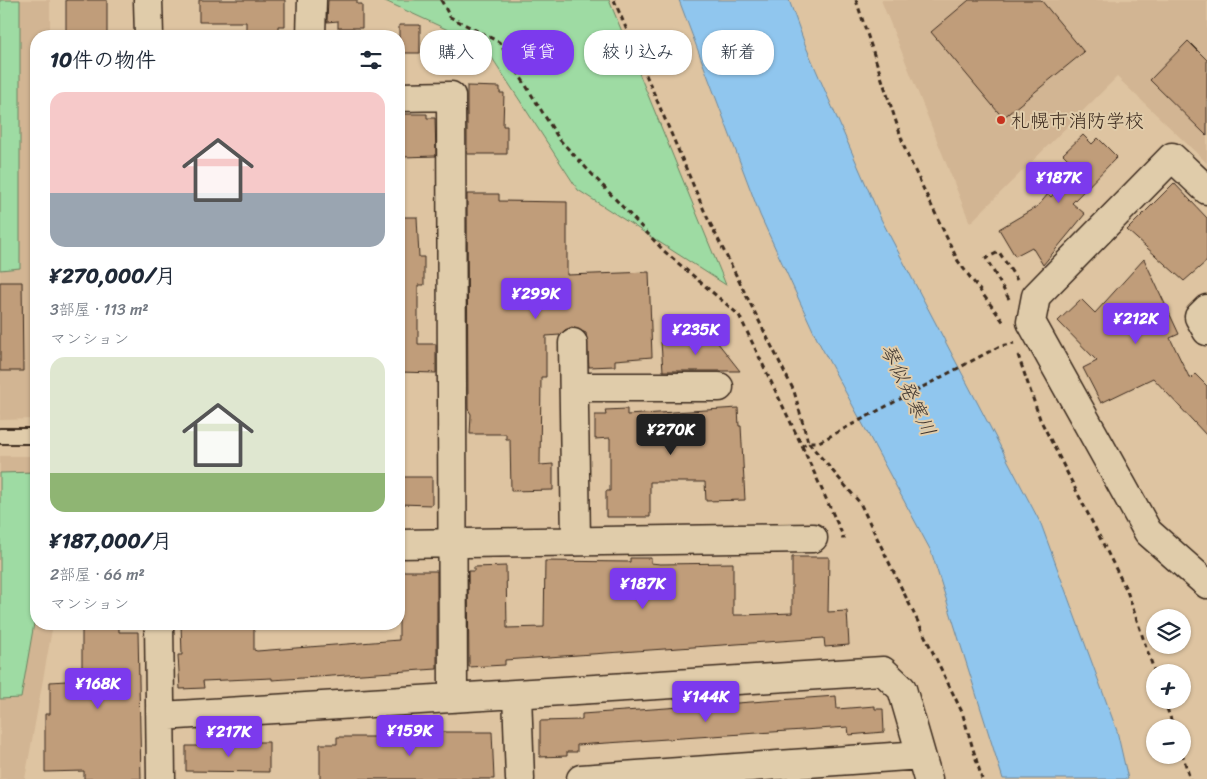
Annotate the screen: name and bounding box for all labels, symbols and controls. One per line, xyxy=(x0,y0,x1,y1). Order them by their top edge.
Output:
chip: 購入 xyxy=(420,30,492,75)
chip: 賃貸 xyxy=(502,30,574,75)
chip: 絞り込み xyxy=(584,30,692,75)
chip: 新着 xyxy=(702,30,774,75)
text: 10件の物件 xyxy=(50,41,156,79)
icon: filters xyxy=(357,46,385,74)
place label: 札幌市消防学校 xyxy=(1011,104,1144,137)
marker: 札幌市消防学校 xyxy=(995,114,1007,126)
icon: home xyxy=(173,125,263,215)
pin: ¥187K xyxy=(1024,162,1094,204)
text: ¥187K xyxy=(1037,163,1081,192)
text: ¥270,000/月 xyxy=(50,257,176,295)
pin: ¥299K xyxy=(501,278,571,320)
text: ¥299K xyxy=(512,279,560,308)
text: 3部屋 · 113 m² xyxy=(50,295,149,324)
pin: ¥212K xyxy=(1101,302,1171,345)
text: ¥212K xyxy=(1114,304,1158,333)
pin: ¥235K xyxy=(661,314,731,356)
text: ¥235K xyxy=(673,315,719,344)
text: マンション xyxy=(50,324,129,353)
water label: 琴似発寒川 xyxy=(870,337,946,443)
icon: home xyxy=(173,390,263,480)
pin: ¥270K xyxy=(636,414,706,456)
text: ¥270K xyxy=(647,415,695,444)
text: ¥187,000/月 xyxy=(50,522,172,560)
text: 2部屋 · 66 m² xyxy=(50,560,145,589)
pin: ¥187K xyxy=(608,568,678,610)
text: ¥187K xyxy=(621,569,665,598)
text: マンション xyxy=(50,589,129,618)
map controls xyxy=(1146,609,1191,764)
button: layers xyxy=(1146,609,1191,654)
button: + xyxy=(1146,664,1191,709)
pin: ¥168K xyxy=(63,668,133,710)
text: ¥168K xyxy=(76,669,120,698)
pin: ¥144K xyxy=(671,680,741,723)
text: ¥144K xyxy=(683,682,729,711)
pin: ¥159K xyxy=(375,714,445,757)
pin: ¥217K xyxy=(194,716,264,758)
text: ¥159K xyxy=(387,716,433,745)
text: ¥217K xyxy=(207,717,251,746)
button: − xyxy=(1146,719,1191,764)

